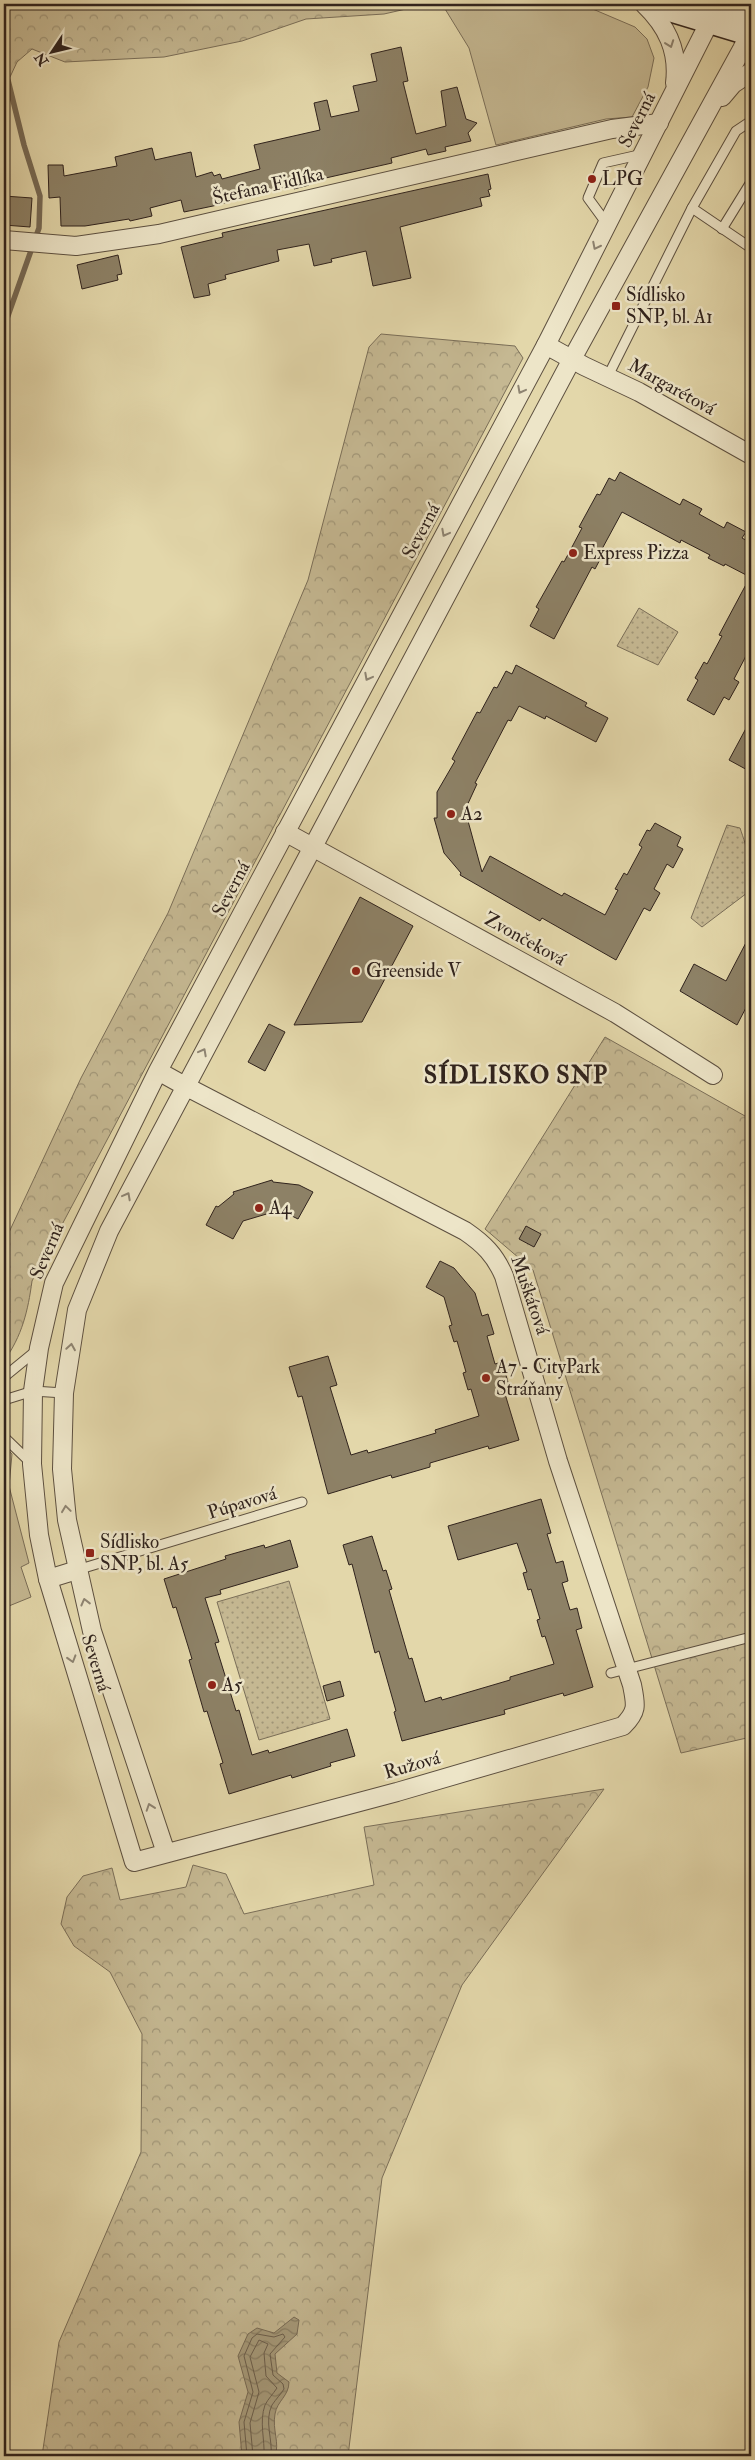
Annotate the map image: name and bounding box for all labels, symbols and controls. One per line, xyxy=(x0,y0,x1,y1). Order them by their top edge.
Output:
north arrow xyxy=(28,28,78,78)
one-way arrow xyxy=(664,39,674,48)
text: N xyxy=(31,49,53,70)
street label: Severná xyxy=(613,88,661,152)
street label: Štefana Fidlíka xyxy=(210,160,326,210)
place label: LPG xyxy=(602,167,643,191)
marker: LPG xyxy=(586,173,598,185)
one-way arrow xyxy=(592,241,602,250)
place label: Sídlisko SNP, bl. A1 xyxy=(626,283,713,329)
marker: Sídlisko SNP, bl. A1 xyxy=(610,300,622,312)
street label: Margarétová xyxy=(624,353,720,421)
one-way arrow xyxy=(517,385,527,394)
street label: Severná xyxy=(397,499,446,563)
one-way arrow xyxy=(441,528,451,537)
place label: Express Pizza xyxy=(583,541,689,566)
marker: Express Pizza xyxy=(567,547,579,559)
one-way arrow xyxy=(364,671,374,680)
place label: A2 xyxy=(460,802,483,826)
marker: A2 xyxy=(445,808,457,820)
street label: Severná xyxy=(207,857,256,921)
street label: Zvončeková xyxy=(480,907,570,971)
place label: Greenside V xyxy=(366,959,461,983)
marker: Greenside V xyxy=(350,965,362,977)
one-way arrow xyxy=(197,1048,207,1057)
district label: SÍDLISKO SNP xyxy=(424,1059,608,1091)
one-way arrow xyxy=(121,1192,131,1201)
place label: A4 xyxy=(268,1196,292,1220)
marker: A4 xyxy=(253,1202,265,1214)
street label: Severná xyxy=(24,1219,70,1283)
street label: Muškátová xyxy=(505,1252,555,1338)
one-way arrow xyxy=(66,1343,76,1352)
place label: A7 - CityPark Stráňany xyxy=(495,1355,600,1401)
marker: A7 - CityPark Stráňany xyxy=(480,1372,492,1384)
street label: Púpavová xyxy=(205,1481,280,1526)
one-way arrow xyxy=(61,1505,71,1513)
place label: Sídlisko SNP, bl. A5 xyxy=(100,1530,189,1576)
marker: Sídlisko SNP, bl. A5 xyxy=(84,1547,96,1559)
one-way arrow xyxy=(80,1598,91,1607)
street label: Severná xyxy=(76,1631,116,1695)
one-way arrow xyxy=(67,1654,77,1662)
place label: A5 xyxy=(221,1673,243,1697)
marker: A5 xyxy=(206,1679,218,1691)
street label: Ružová xyxy=(381,1746,443,1784)
one-way arrow xyxy=(146,1803,156,1812)

